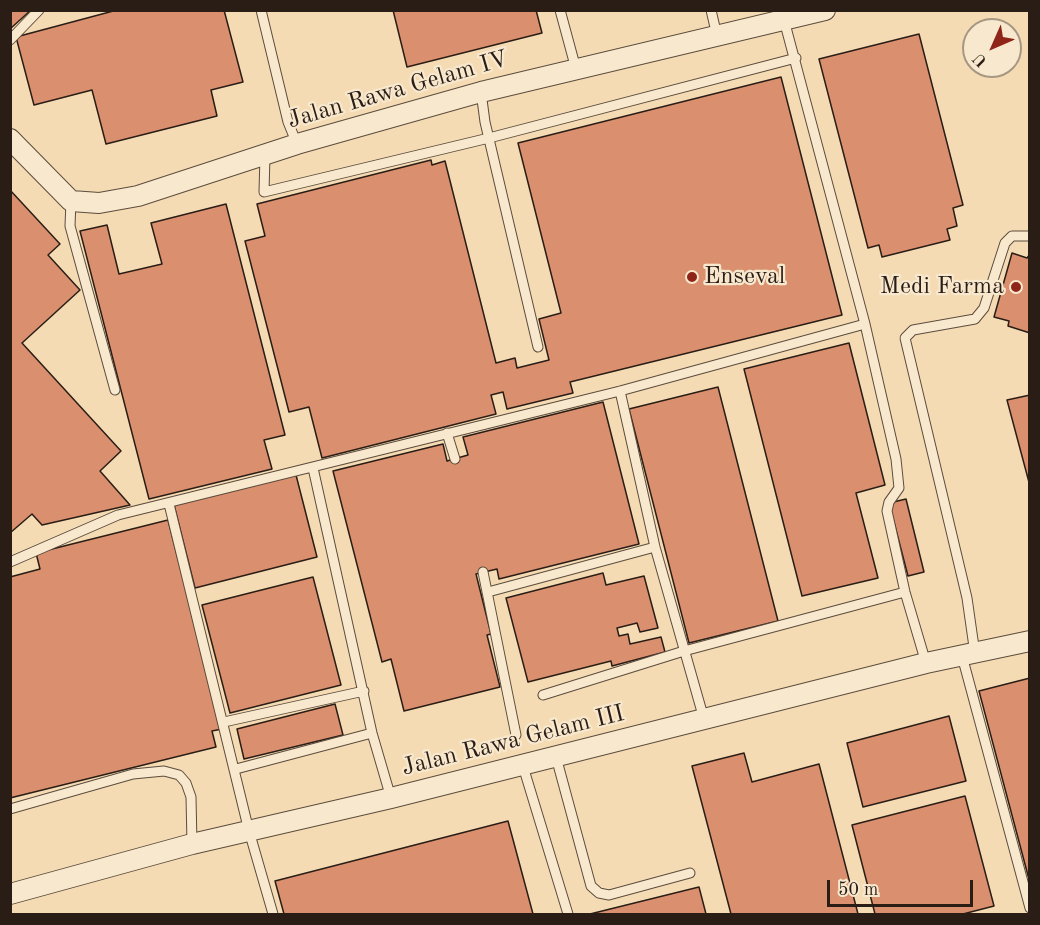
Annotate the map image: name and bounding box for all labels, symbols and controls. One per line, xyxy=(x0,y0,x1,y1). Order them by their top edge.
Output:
north arrow xyxy=(962,18,1022,78)
street label: Jalan Rawa Gelam IV xyxy=(284,45,512,135)
text: U xyxy=(971,49,991,69)
place label: Enseval xyxy=(704,263,785,291)
marker: Enseval xyxy=(685,270,699,284)
place label: Medi Farma xyxy=(880,273,1004,301)
marker: Medi Farma xyxy=(1009,280,1023,294)
street label: Jalan Rawa Gelam III xyxy=(399,699,627,783)
scale bar xyxy=(830,868,976,906)
text: 50 m xyxy=(838,881,878,899)

